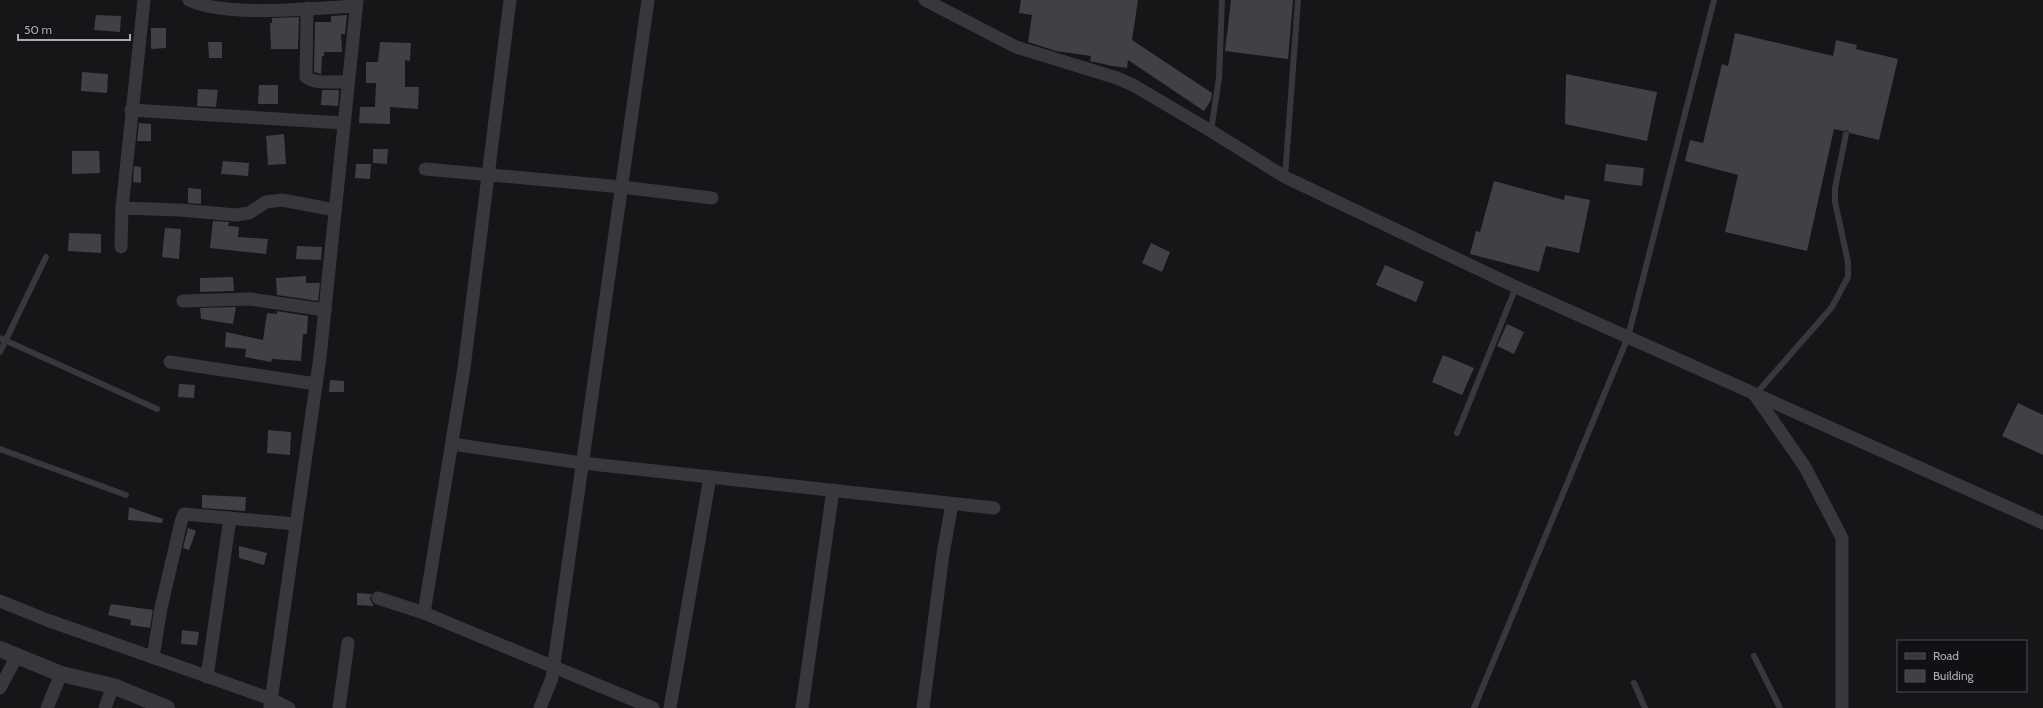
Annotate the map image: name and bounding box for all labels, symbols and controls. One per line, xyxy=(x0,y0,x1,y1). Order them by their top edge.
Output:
scale bar xyxy=(18,16,130,42)
text: 50 m xyxy=(24,22,52,37)
legend xyxy=(1897,640,2027,692)
text: Road xyxy=(1933,648,1959,663)
text: Building xyxy=(1933,668,1975,683)

